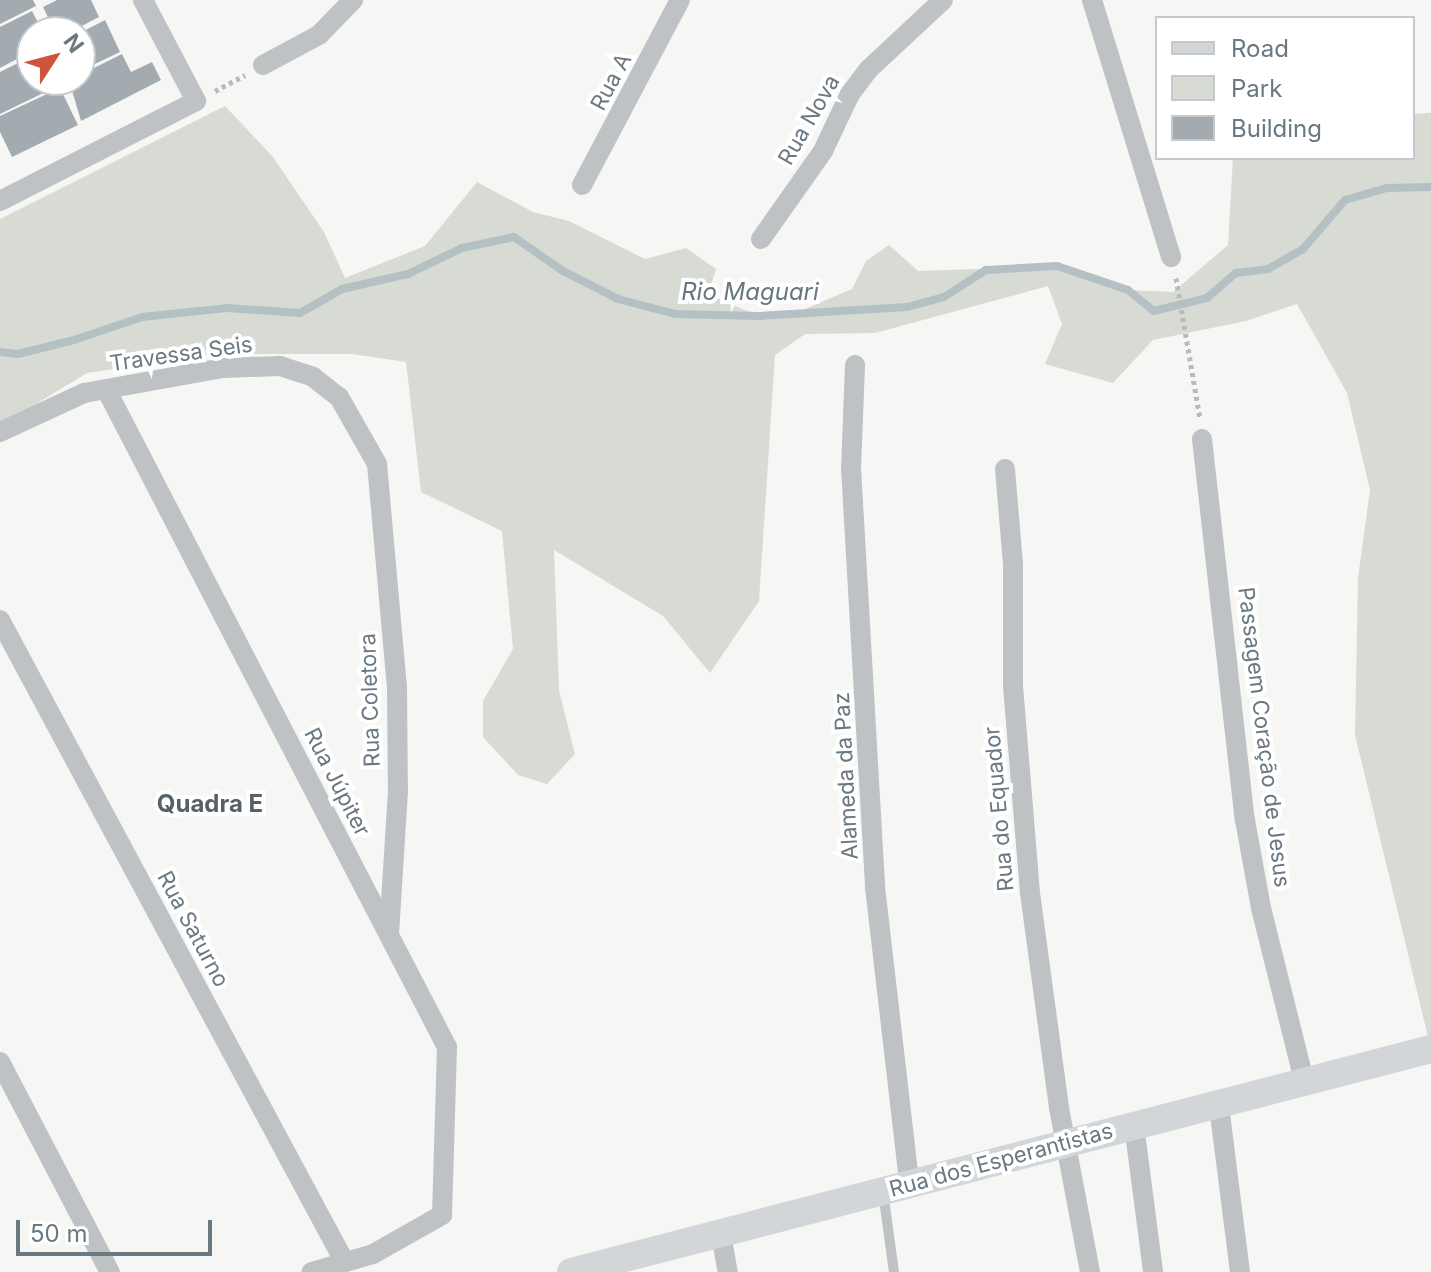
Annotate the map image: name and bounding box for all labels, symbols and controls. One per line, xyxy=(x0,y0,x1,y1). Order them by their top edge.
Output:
north arrow xyxy=(16,16,96,96)
legend xyxy=(1155,16,1415,160)
text: N xyxy=(58,29,89,57)
text: Road xyxy=(1231,34,1289,63)
street label: Rua A xyxy=(585,49,637,115)
street label: Rua Nova xyxy=(773,70,845,170)
text: Park xyxy=(1231,74,1282,103)
text: Building xyxy=(1231,114,1322,143)
water label: Rio Maguari xyxy=(681,278,819,306)
street label: Travessa Seis xyxy=(108,331,254,377)
street label: Passagem Coração de Jesus xyxy=(1232,585,1296,889)
street label: Rua Coletora xyxy=(354,633,386,767)
street label: Alameda da Paz xyxy=(828,692,864,860)
street label: Rua Júpiter xyxy=(298,723,376,841)
street label: Rua do Equador xyxy=(979,725,1019,893)
district label: Quadra E xyxy=(157,790,263,818)
street label: Rua Saturno xyxy=(151,867,235,991)
street label: Rua dos Esperantistas xyxy=(886,1117,1116,1203)
scale bar xyxy=(20,1204,216,1254)
text: 50 m xyxy=(30,1219,88,1248)

